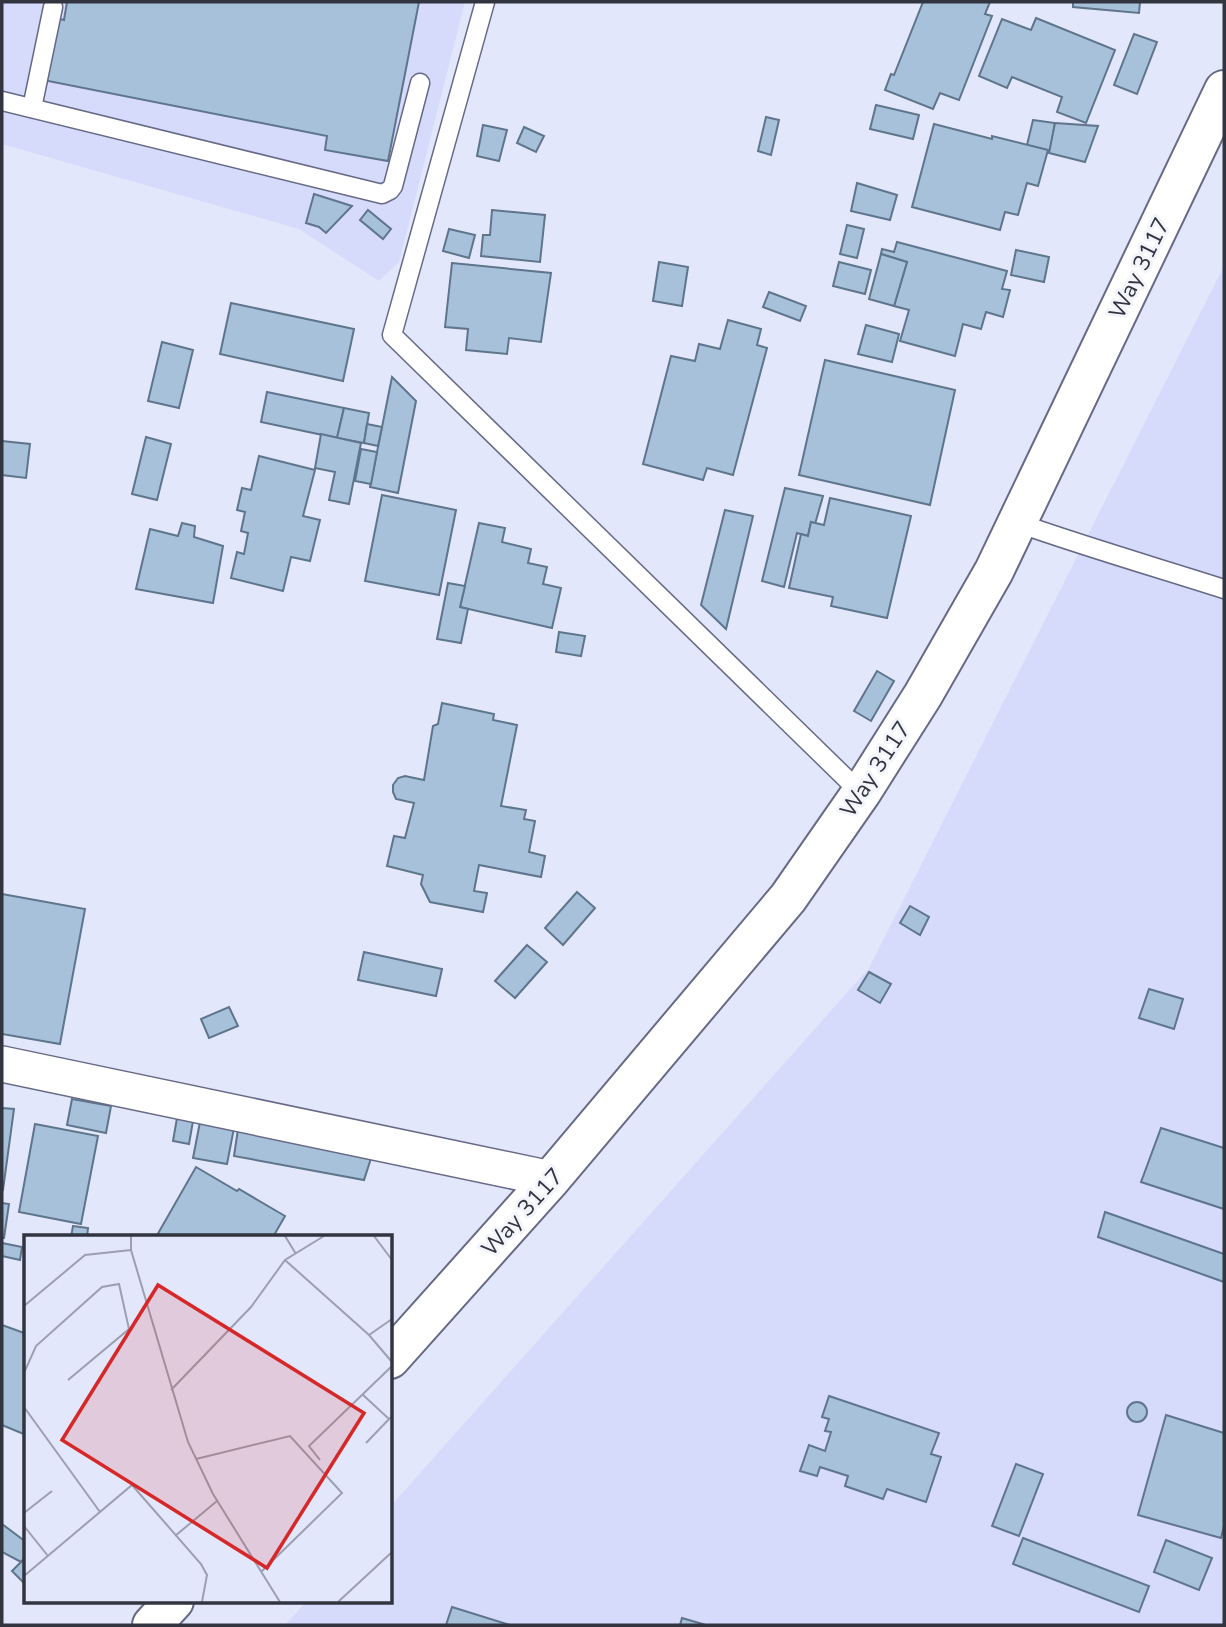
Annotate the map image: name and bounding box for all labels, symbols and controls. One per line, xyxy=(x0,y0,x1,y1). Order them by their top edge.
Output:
street label: Way 3117 xyxy=(1102,212,1177,324)
street label: Way 3117 xyxy=(833,715,918,823)
street label: Way 3117 xyxy=(474,1161,570,1263)
inset map xyxy=(24,1235,392,1602)

